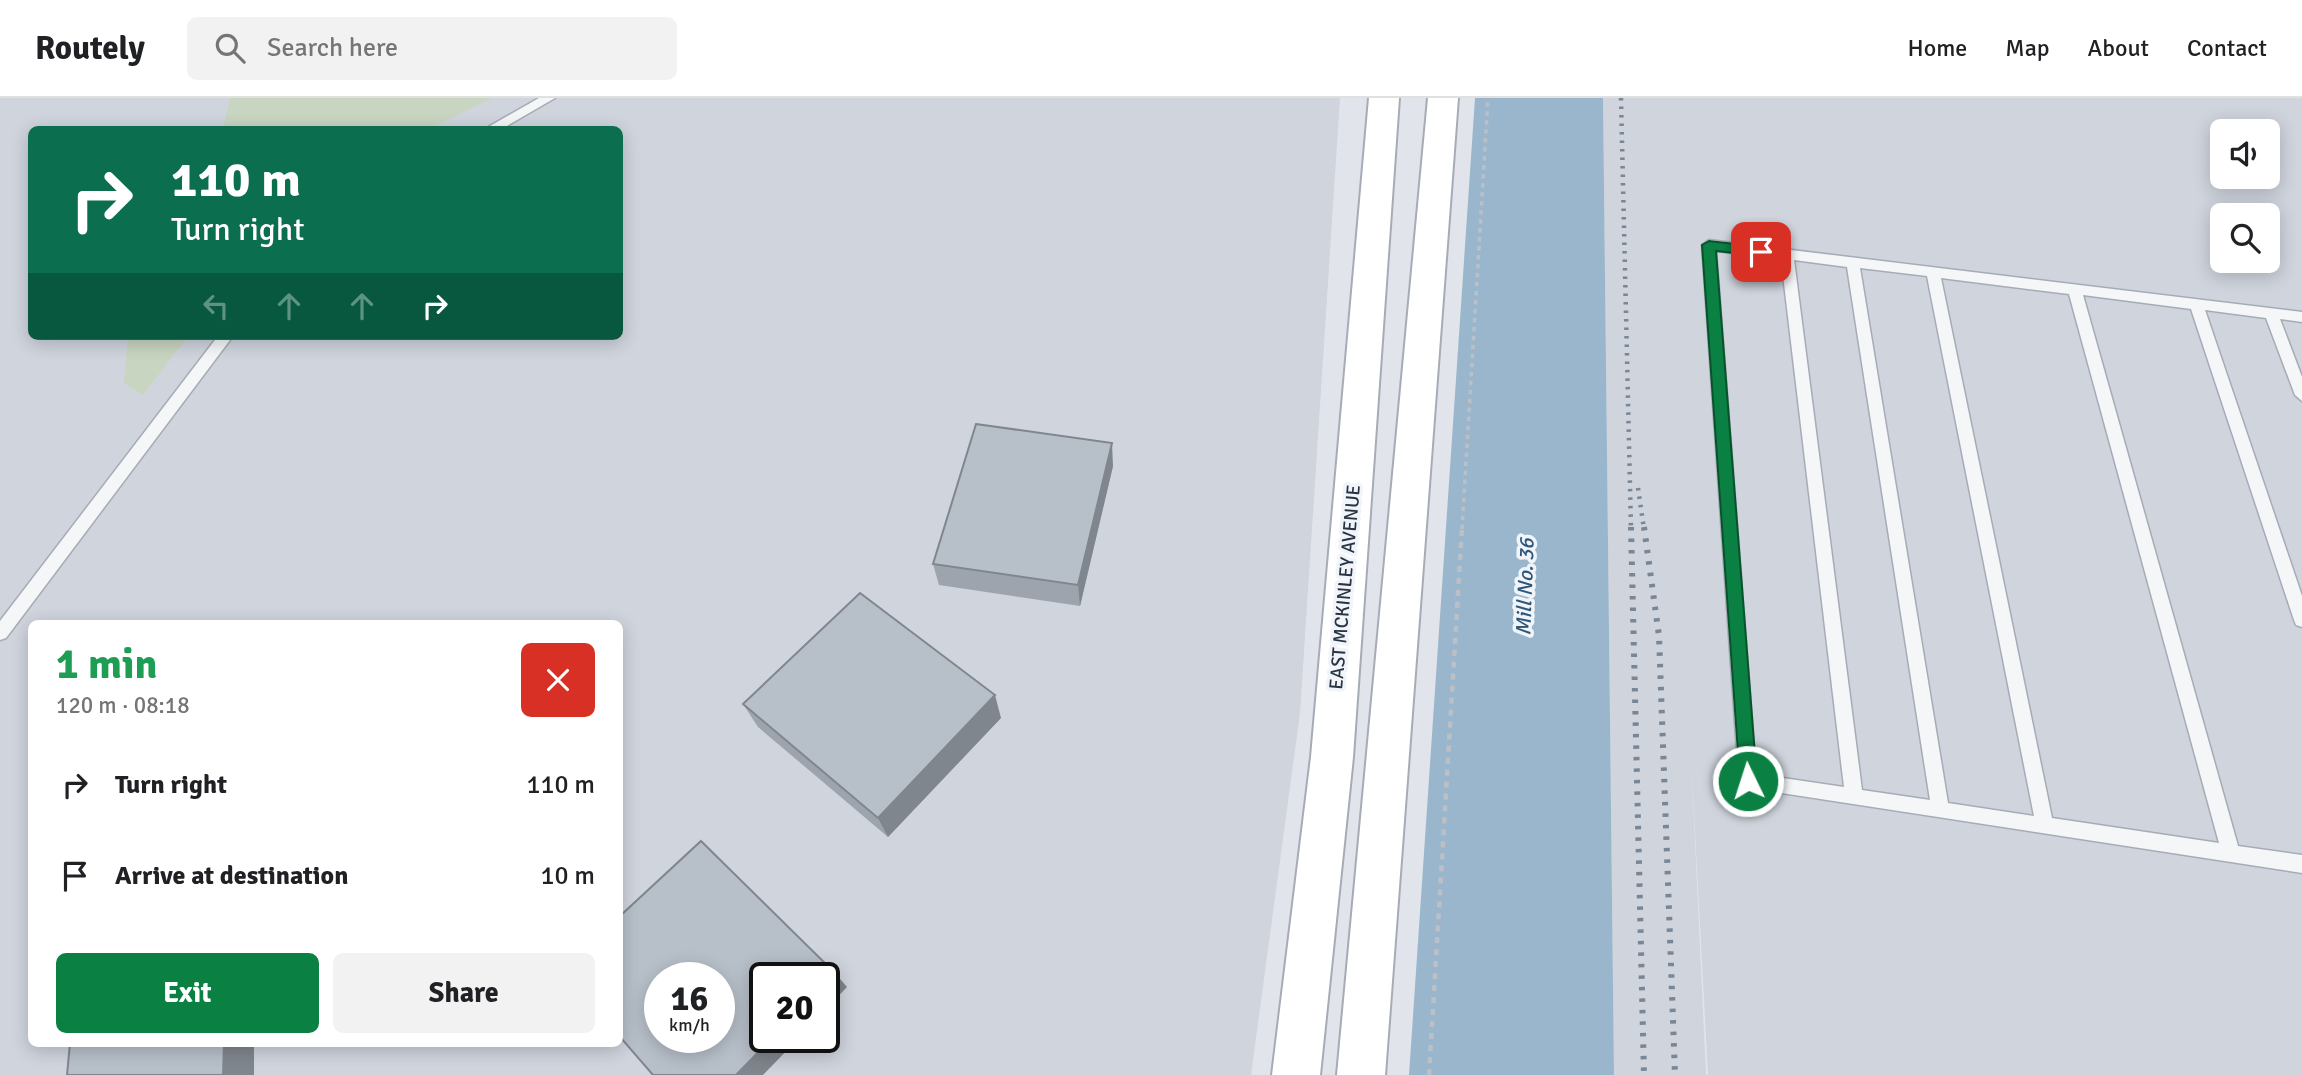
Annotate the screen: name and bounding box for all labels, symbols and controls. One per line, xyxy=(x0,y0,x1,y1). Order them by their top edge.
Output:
search box xyxy=(187,17,677,80)
text: Routely xyxy=(35,28,145,69)
icon: search xyxy=(211,29,249,67)
text: Search here xyxy=(267,32,398,64)
text: Home xyxy=(1907,33,1967,63)
text: Map xyxy=(2005,33,2050,63)
text: About xyxy=(2088,33,2149,63)
text: Contact xyxy=(2187,33,2267,63)
map controls xyxy=(2210,119,2280,273)
button: sound xyxy=(2210,119,2280,189)
text: 110 m xyxy=(171,150,301,210)
icon: right xyxy=(56,154,147,245)
button: search xyxy=(2210,203,2280,273)
text: Turn right xyxy=(171,210,304,249)
pin xyxy=(1731,222,1791,282)
icon: arrive xyxy=(1742,233,1780,271)
icon: left xyxy=(197,287,235,325)
icon: ahead xyxy=(270,287,308,325)
icon: ahead xyxy=(343,287,381,325)
icon: right xyxy=(416,287,454,325)
street label: EAST MCKINLEY AVENUE xyxy=(1324,484,1366,690)
water label: Mill No. 36 xyxy=(1510,536,1540,636)
text: 1 min xyxy=(56,639,157,690)
button: close xyxy=(521,643,595,717)
text: 120 m · 08:18 xyxy=(56,691,190,720)
position arrow xyxy=(1711,744,1785,818)
icon: right xyxy=(56,766,94,804)
text: Turn right xyxy=(115,769,227,801)
text: 110 m xyxy=(526,769,595,801)
icon: arrive xyxy=(56,857,94,895)
text: Arrive at destination xyxy=(115,860,348,892)
text: 10 m xyxy=(540,860,595,892)
button: Exit xyxy=(56,953,319,1033)
button: Share xyxy=(333,953,595,1033)
speed limit sign: 20 xyxy=(749,962,840,1053)
text: 16 xyxy=(671,977,708,1020)
text: km/h xyxy=(669,1014,710,1036)

